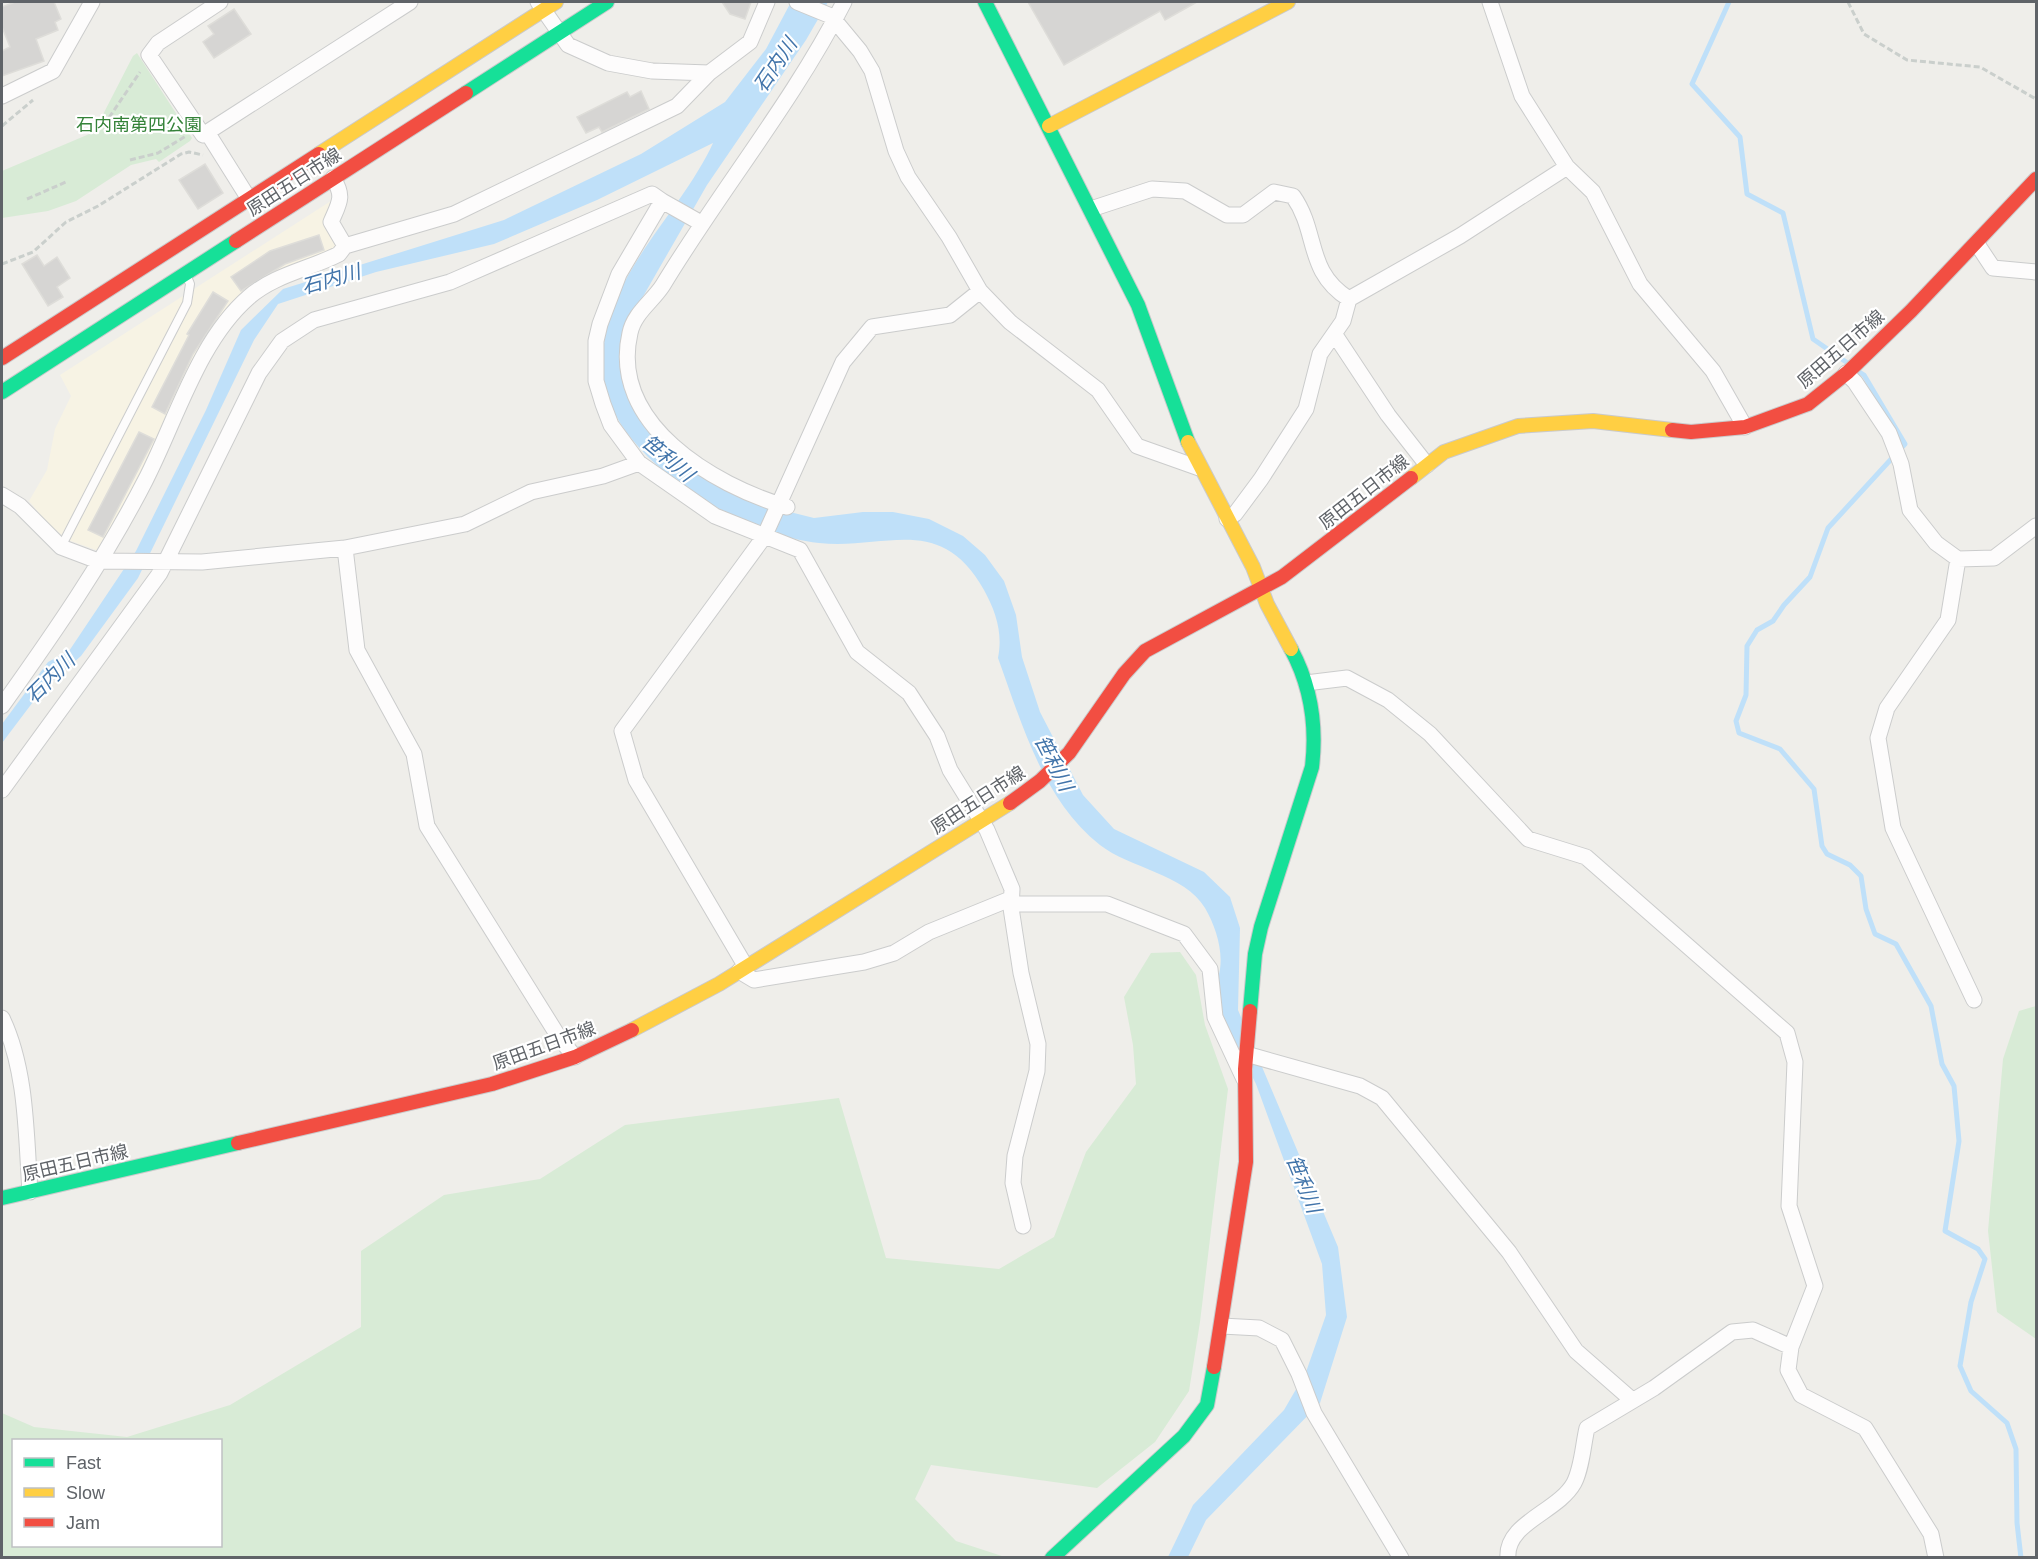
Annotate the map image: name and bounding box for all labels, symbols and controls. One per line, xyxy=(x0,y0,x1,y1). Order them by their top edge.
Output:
water label: 石内川 xyxy=(749,32,802,96)
park label: 石内南第四公園 xyxy=(76,115,202,135)
street label: 原田五日市線 xyxy=(243,144,345,220)
water label: 石内川 xyxy=(299,260,365,298)
street label: 原田五日市線 xyxy=(1794,306,1888,392)
water label: 笹利川 xyxy=(638,430,700,487)
street label: 原田五日市線 xyxy=(1315,451,1413,533)
water label: 石内川 xyxy=(21,648,80,707)
water label: 笹利川 xyxy=(1031,731,1078,797)
street label: 原田五日市線 xyxy=(927,762,1029,838)
street label: 原田五日市線 xyxy=(490,1018,598,1074)
street label: 原田五日市線 xyxy=(20,1141,130,1185)
water label: 笹利川 xyxy=(1283,1152,1326,1218)
legend xyxy=(12,1439,222,1547)
text: Fast xyxy=(66,1453,101,1473)
text: Slow xyxy=(66,1483,106,1503)
text: Jam xyxy=(66,1513,100,1533)

